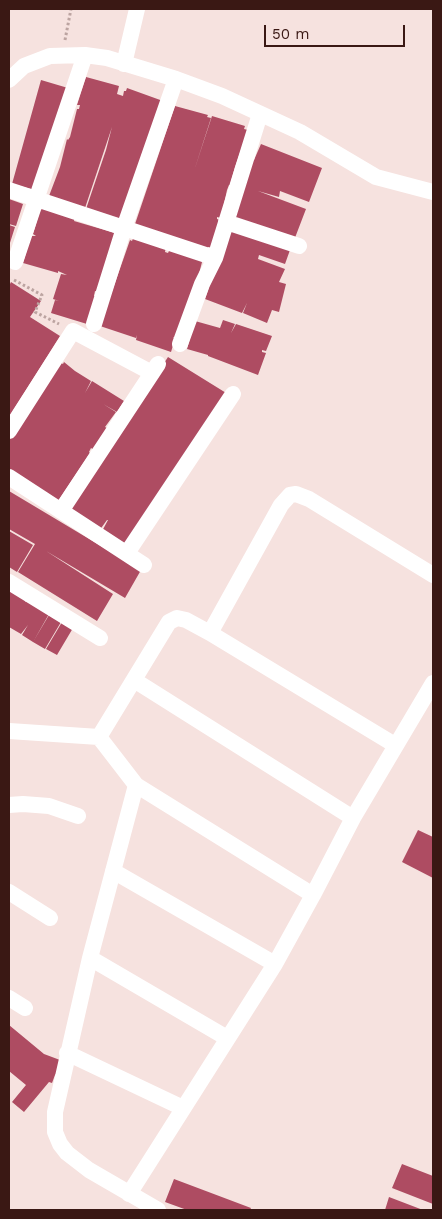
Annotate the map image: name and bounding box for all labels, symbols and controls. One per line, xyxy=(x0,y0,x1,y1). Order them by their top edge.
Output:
scale bar xyxy=(267,15,408,47)
text: 50 m xyxy=(272,25,309,43)

